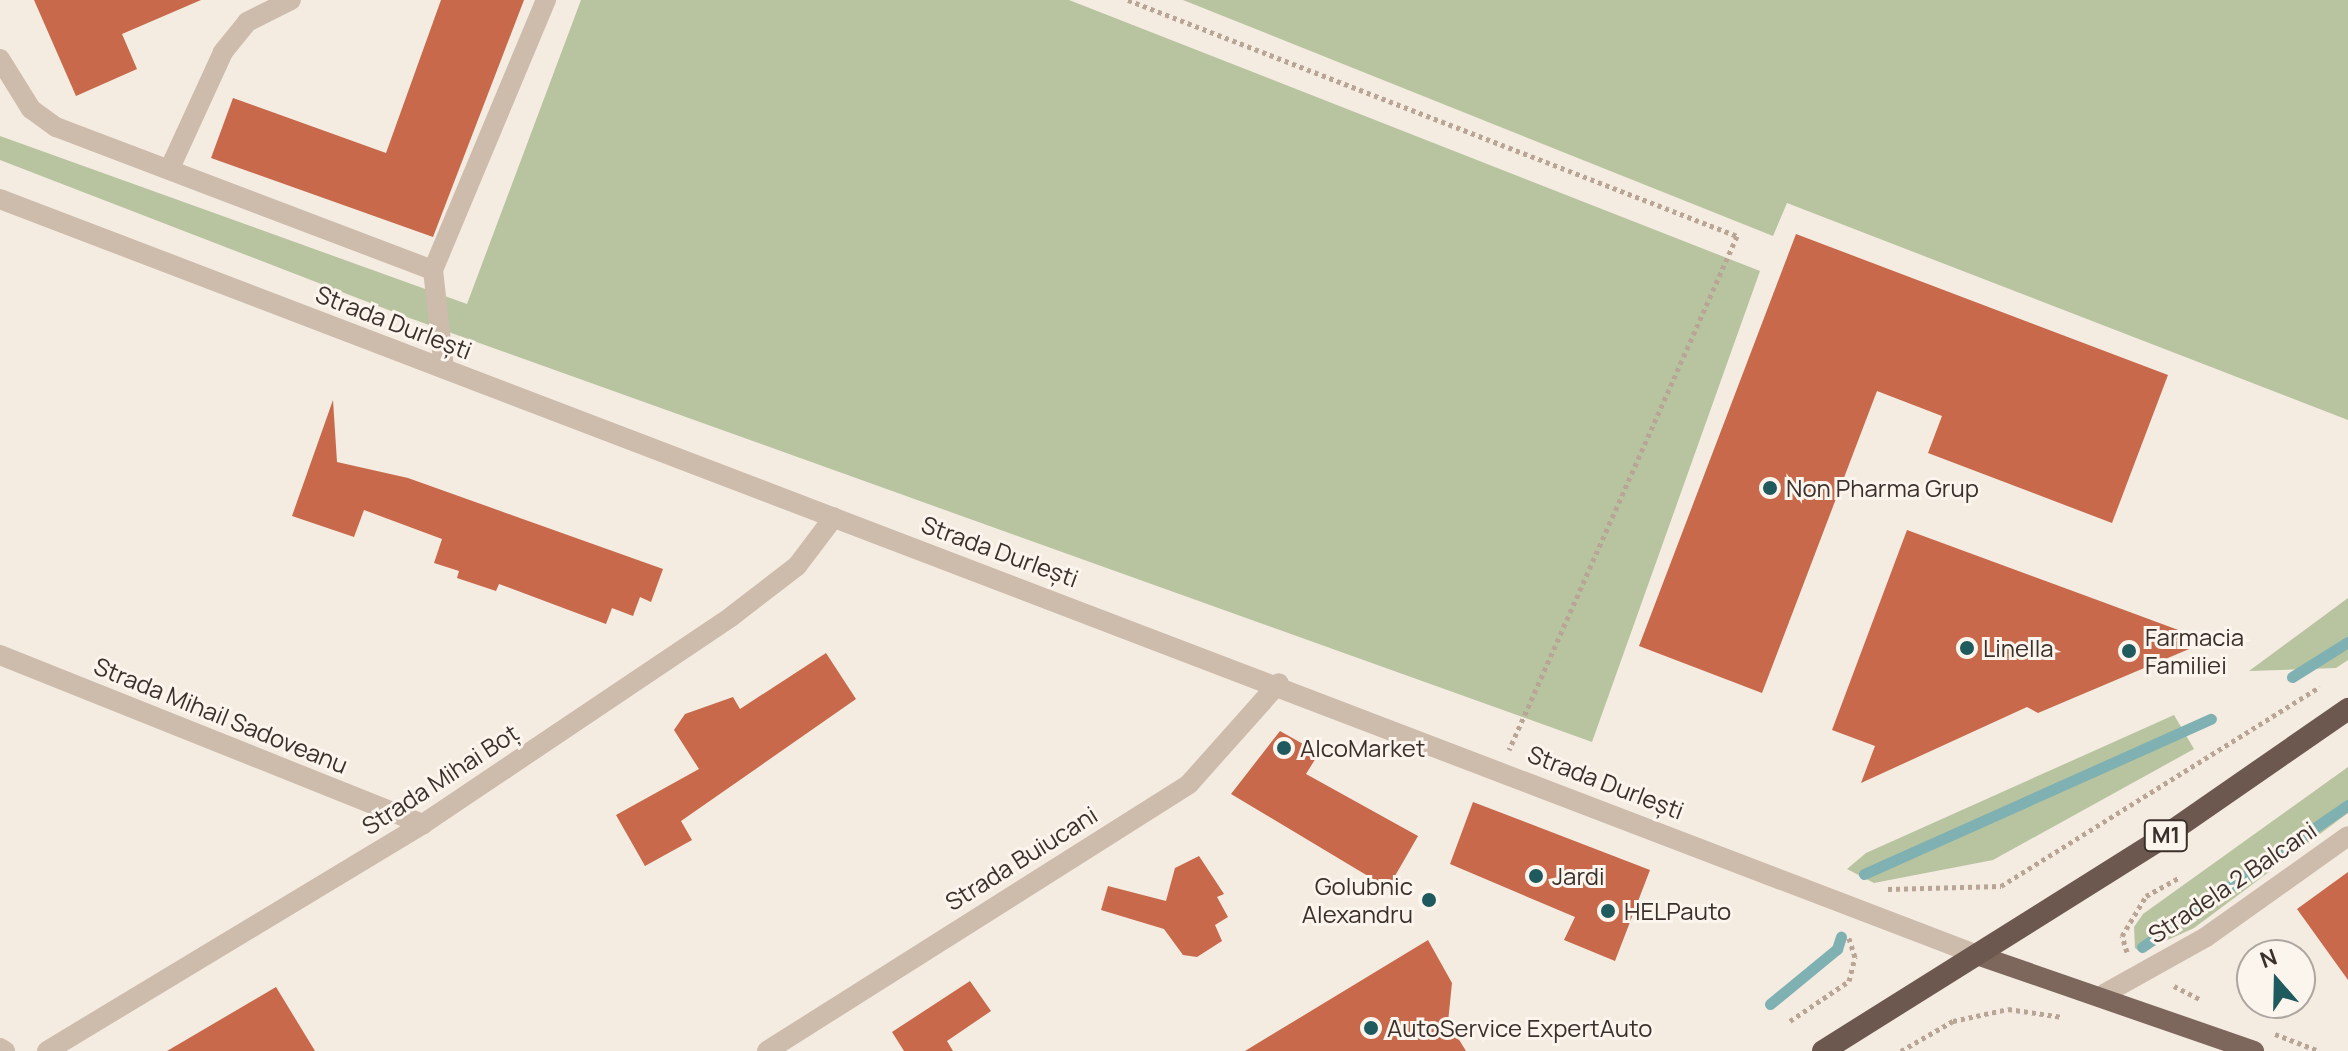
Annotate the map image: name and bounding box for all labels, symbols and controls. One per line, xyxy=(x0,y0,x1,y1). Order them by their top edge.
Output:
street label: Strada Durlești xyxy=(312,279,476,365)
place label: Non Pharma Grup xyxy=(1786,474,1979,502)
marker: Non Pharma Grup xyxy=(1761,479,1779,497)
street label: Strada Durlești xyxy=(918,509,1082,593)
place label: Farmacia Familiei xyxy=(2145,623,2244,679)
place label: Linella xyxy=(1983,634,2054,662)
marker: Linella xyxy=(1958,639,1976,657)
marker: Farmacia Familiei xyxy=(2120,642,2138,660)
street label: Strada Mihail Sadoveanu xyxy=(90,651,352,779)
street label: Strada Mihai Boț xyxy=(356,718,524,840)
place label: AlcoMarket xyxy=(1300,734,1425,762)
marker: AlcoMarket xyxy=(1275,739,1293,757)
street label: Strada Durlești xyxy=(1524,739,1688,825)
street label: Strada Buiucani xyxy=(940,800,1102,916)
street label: Stradela 2 Balcani xyxy=(2143,815,2321,949)
road number: M1 xyxy=(2142,818,2190,854)
place label: Jardi xyxy=(1552,862,1605,890)
marker: Jardi xyxy=(1527,867,1545,885)
place label: Golubnic Alexandru xyxy=(1302,872,1413,928)
marker: Golubnic Alexandru xyxy=(1420,891,1438,909)
place label: HELPauto xyxy=(1624,897,1731,925)
marker: HELPauto xyxy=(1599,902,1617,920)
north arrow xyxy=(2236,939,2316,1019)
text: N xyxy=(2256,942,2281,975)
place label: AutoService ExpertAuto xyxy=(1387,1014,1652,1042)
marker: AutoService ExpertAuto xyxy=(1362,1019,1380,1037)

